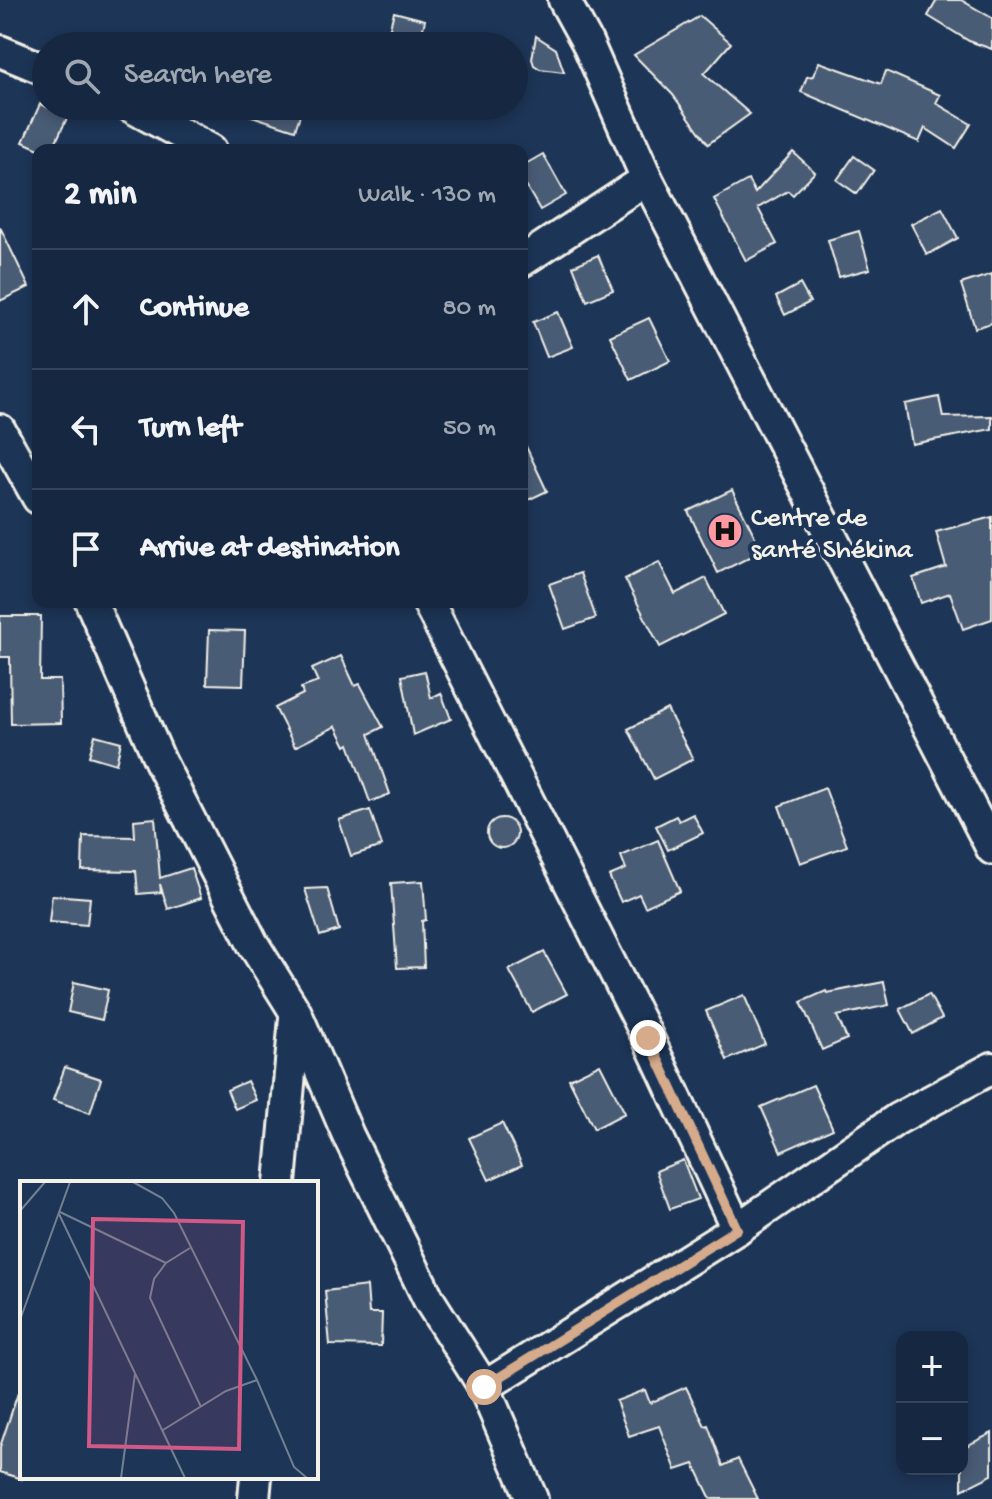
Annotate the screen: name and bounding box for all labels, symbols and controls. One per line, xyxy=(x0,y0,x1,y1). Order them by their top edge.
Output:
search box xyxy=(32,32,528,120)
icon: search xyxy=(60,54,104,98)
text: Search here xyxy=(124,59,272,94)
text: 2 min xyxy=(64,176,136,216)
text: Walk · 130 m xyxy=(358,181,496,212)
icon: ahead xyxy=(64,287,108,331)
text: Continue xyxy=(140,292,249,327)
text: 80 m xyxy=(442,294,496,325)
icon: left xyxy=(64,407,108,451)
text: Turn left xyxy=(140,412,241,447)
text: 50 m xyxy=(443,414,496,445)
place label: Centre de santé Shékina xyxy=(751,503,914,568)
hospital icon: Centre de santé Shékina xyxy=(706,512,744,550)
icon: arrive xyxy=(64,527,108,571)
text: Arrive at destination xyxy=(140,532,400,567)
route end xyxy=(630,1020,666,1056)
inset map xyxy=(20,1181,318,1479)
map controls xyxy=(896,1331,968,1475)
button: + xyxy=(896,1331,968,1403)
route start xyxy=(466,1369,502,1405)
button: − xyxy=(896,1403,968,1475)

